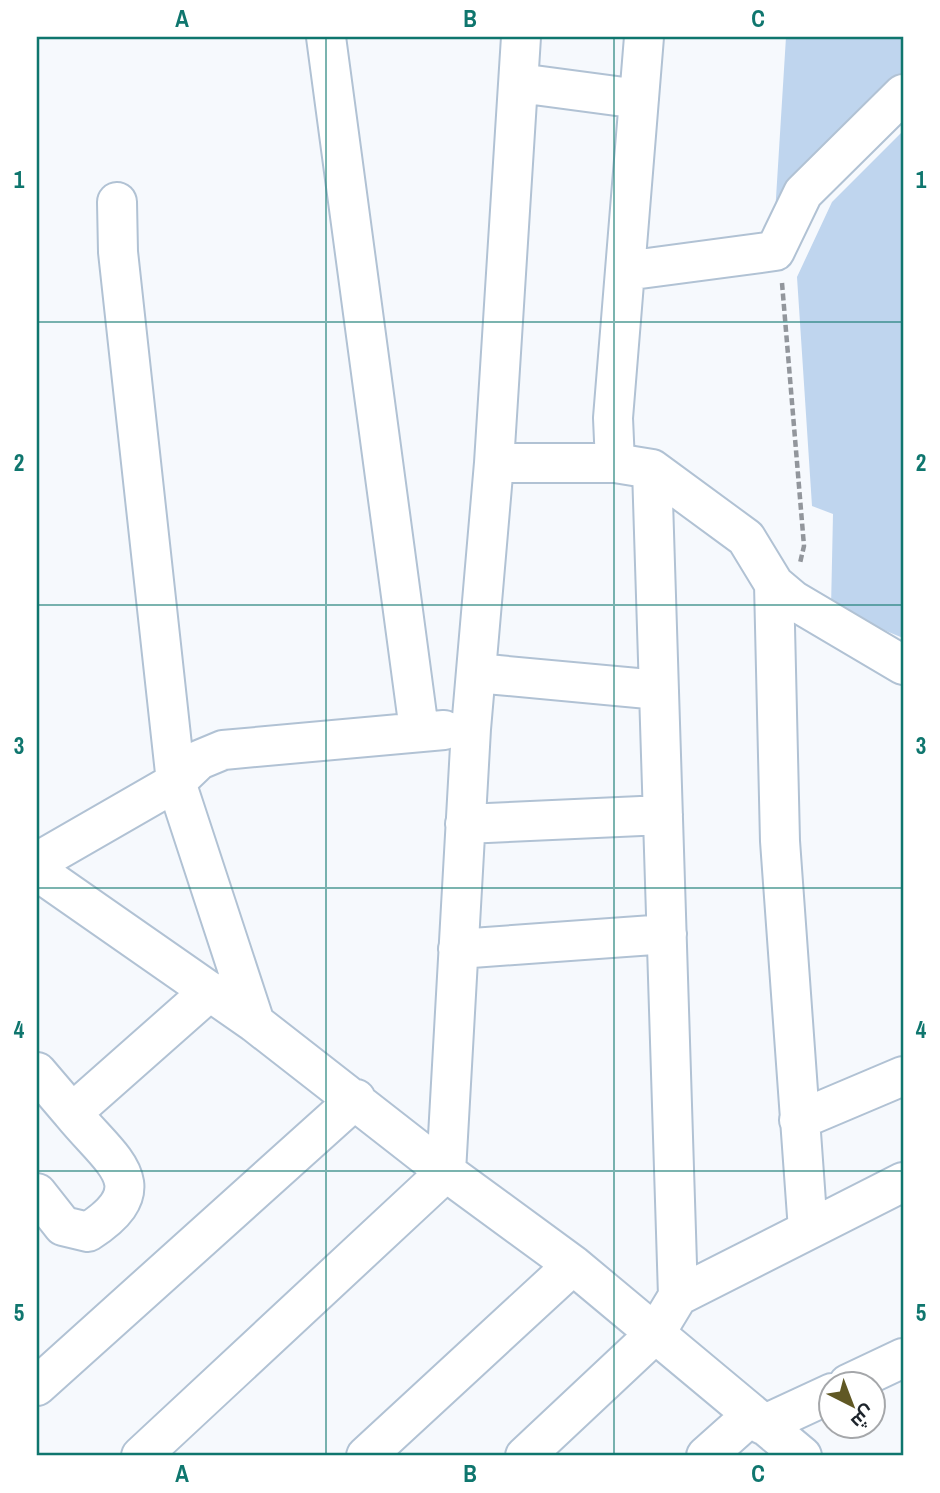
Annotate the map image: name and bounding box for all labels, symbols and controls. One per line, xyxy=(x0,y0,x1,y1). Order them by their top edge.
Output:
text: A xyxy=(175,3,189,34)
text: B xyxy=(463,3,477,34)
text: C xyxy=(751,3,765,34)
text: 1 xyxy=(14,164,25,195)
text: 1 xyxy=(916,164,927,195)
text: 2 xyxy=(14,447,24,478)
text: 2 xyxy=(916,447,926,478)
text: 3 xyxy=(14,730,24,761)
text: 3 xyxy=(916,730,926,761)
text: 4 xyxy=(14,1014,25,1045)
text: 4 xyxy=(916,1014,927,1045)
text: 5 xyxy=(14,1297,24,1328)
text: 5 xyxy=(916,1297,926,1328)
north arrow xyxy=(818,1370,888,1440)
text: ش xyxy=(846,1400,881,1435)
text: A xyxy=(175,1458,189,1489)
text: B xyxy=(463,1458,477,1489)
text: C xyxy=(751,1458,765,1489)

